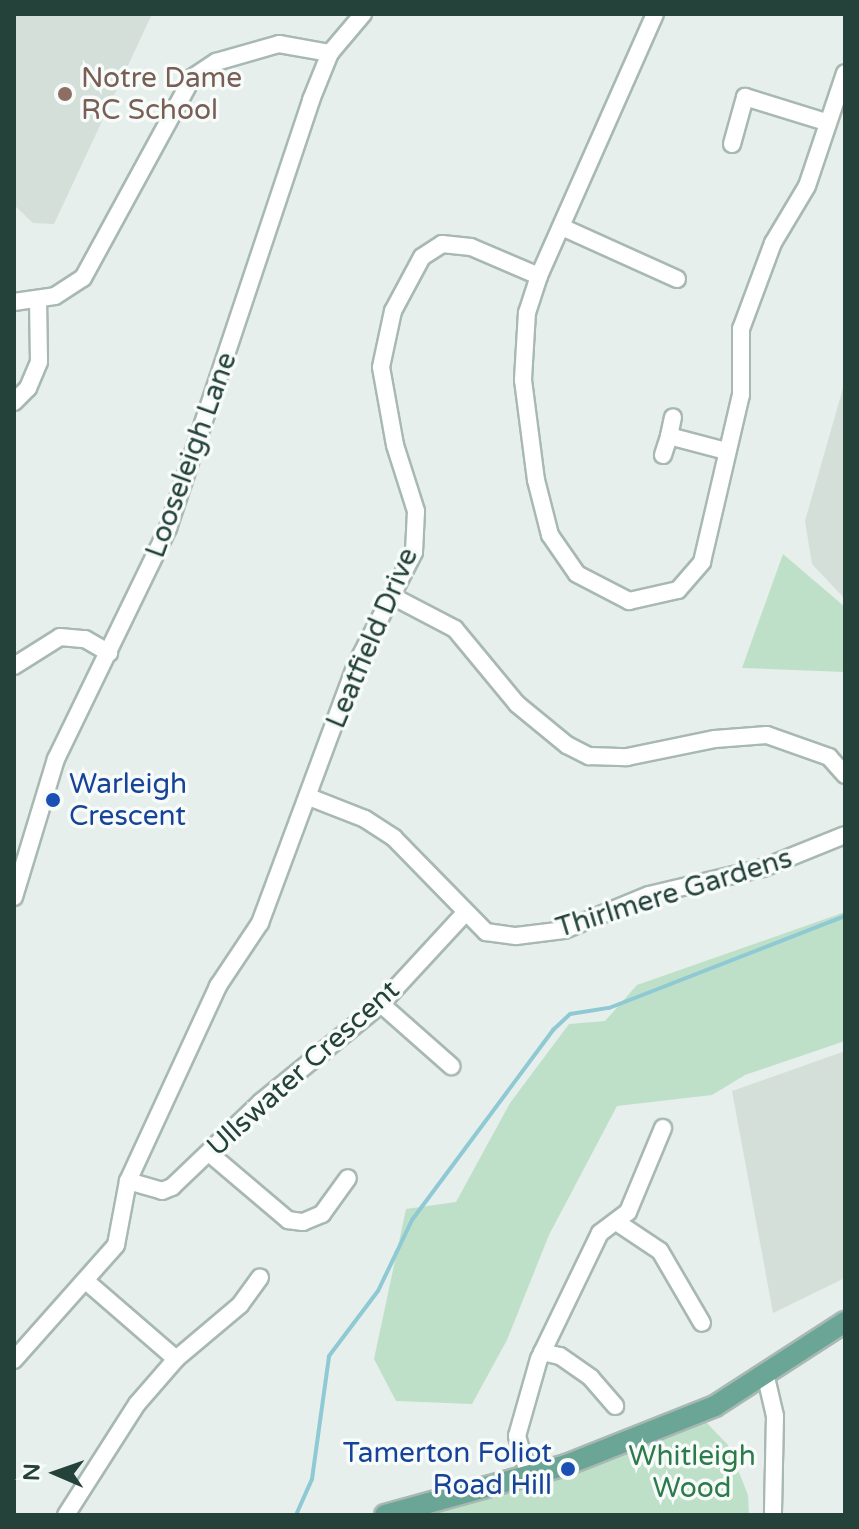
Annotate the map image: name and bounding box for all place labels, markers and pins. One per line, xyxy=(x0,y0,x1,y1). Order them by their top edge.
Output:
place label: Notre Dame RC School xyxy=(81,61,242,127)
marker: Notre Dame RC School xyxy=(56,85,74,103)
place label: Warleigh Crescent xyxy=(69,767,187,833)
marker: Warleigh Crescent xyxy=(44,791,62,809)
place label: Tamerton Foliot Road Hill xyxy=(343,1436,552,1502)
marker: Tamerton Foliot Road Hill xyxy=(559,1460,577,1478)

